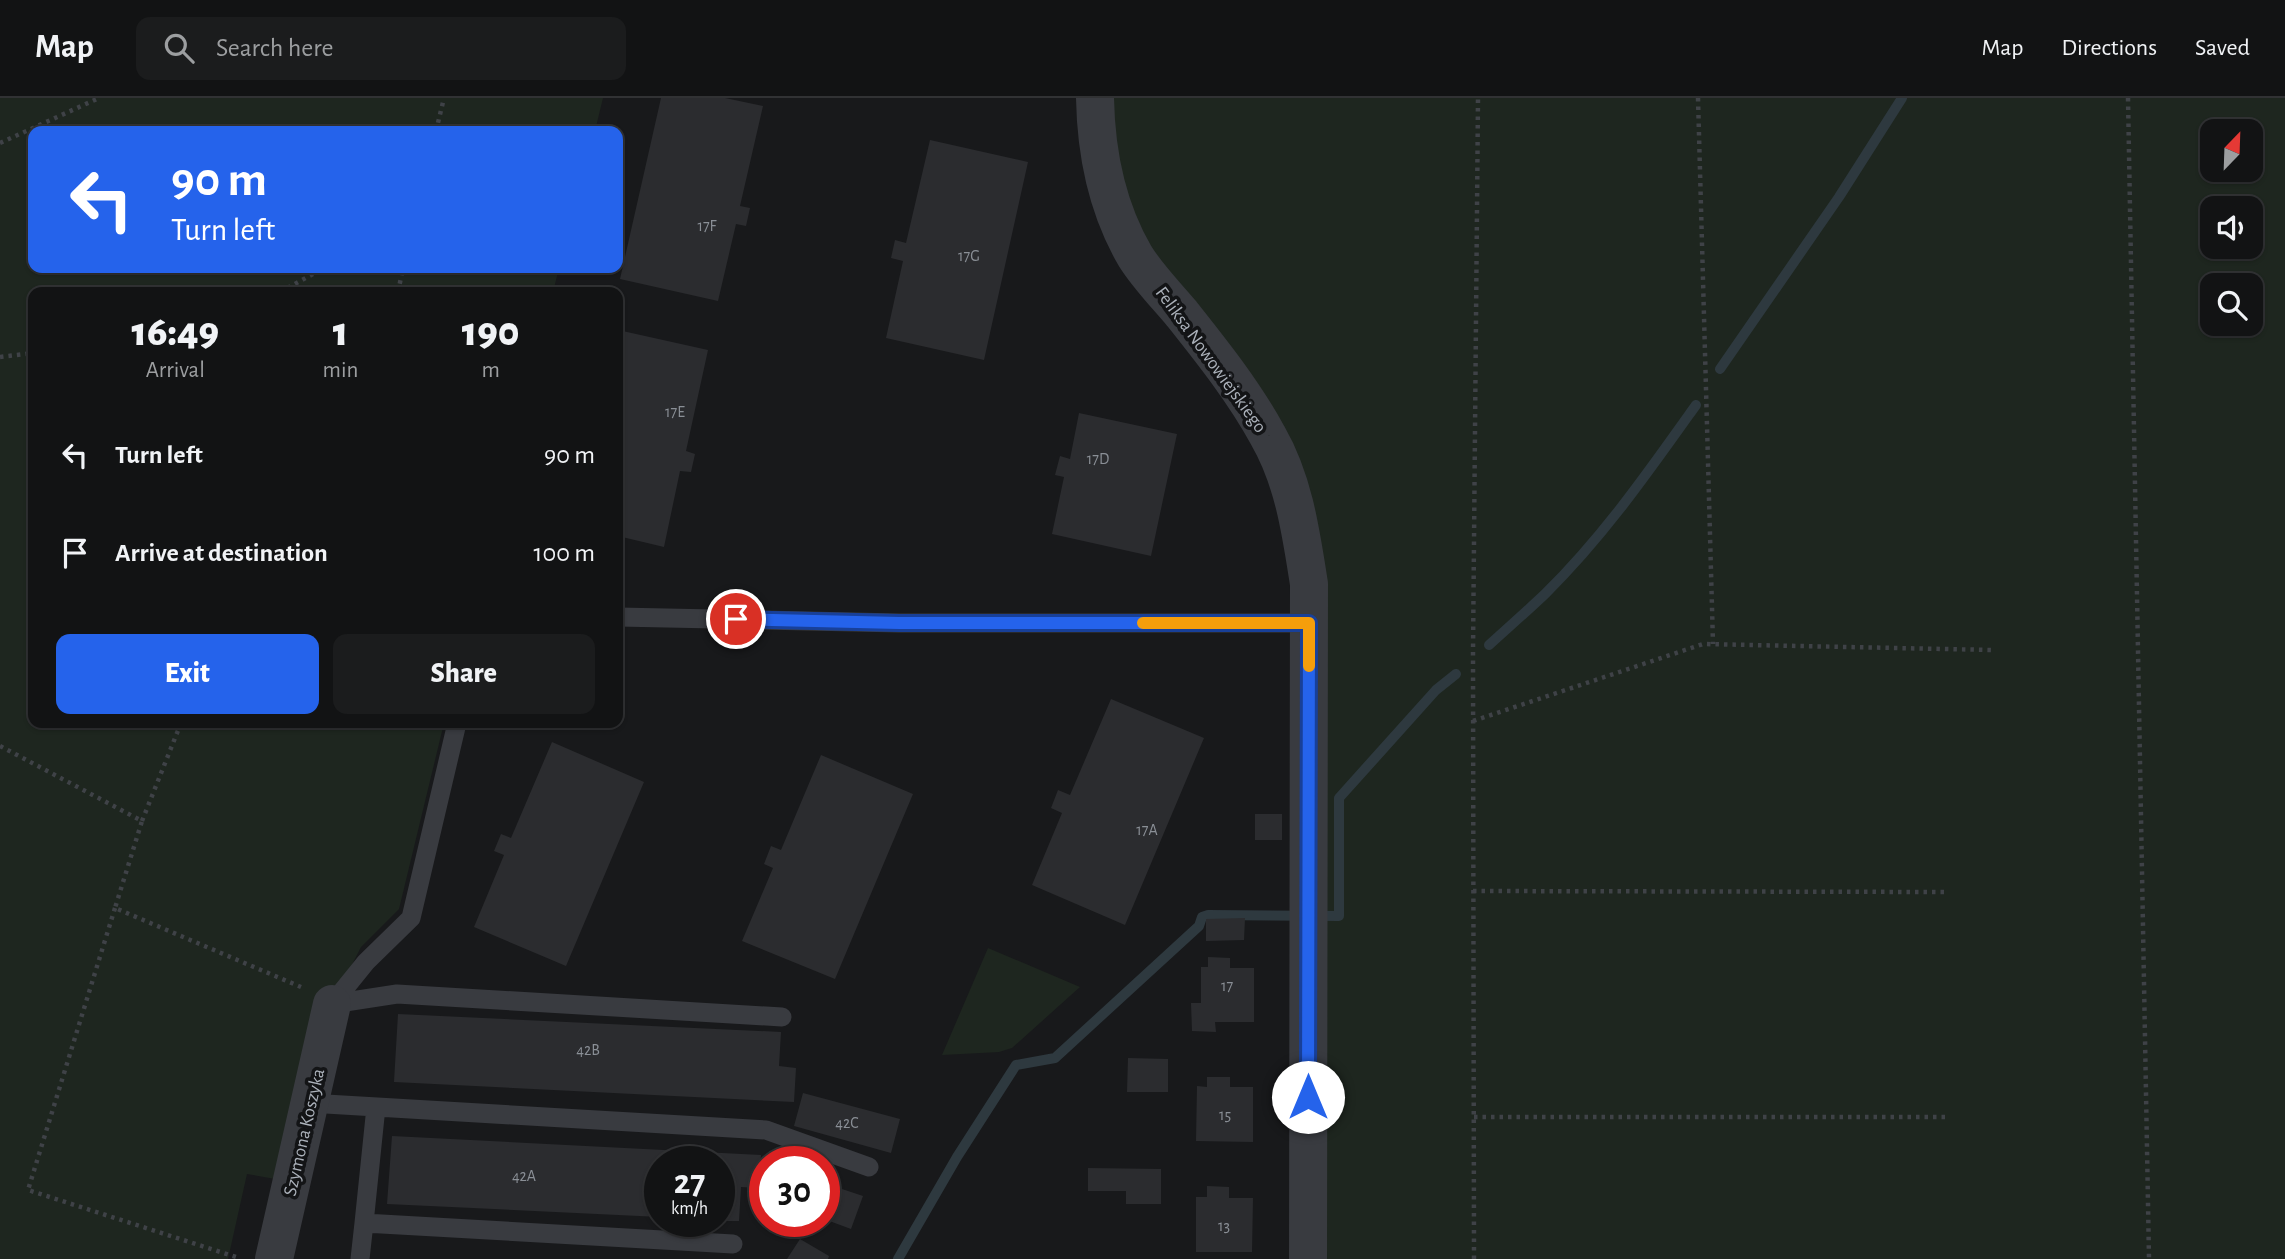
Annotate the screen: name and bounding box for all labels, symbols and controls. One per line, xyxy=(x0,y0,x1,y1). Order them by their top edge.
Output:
search box xyxy=(136,17,626,80)
icon: search xyxy=(160,29,198,67)
text: Map xyxy=(35,31,94,64)
text: Search here xyxy=(216,35,334,61)
text: Map xyxy=(1981,36,2023,60)
text: Directions xyxy=(2061,36,2157,60)
text: Saved xyxy=(2195,36,2250,60)
north arrow xyxy=(2200,119,2263,182)
map controls xyxy=(2200,119,2263,336)
icon: left xyxy=(56,154,147,245)
text: 90 m xyxy=(171,156,267,205)
button: sound xyxy=(2200,196,2263,259)
text: Turn left xyxy=(171,214,275,246)
house number: 17F xyxy=(697,218,718,234)
house number: 17G xyxy=(958,248,980,264)
button: search xyxy=(2200,273,2263,336)
street label: Feliksa Nowowiejskiego xyxy=(1152,283,1270,436)
text: 16:49 xyxy=(131,311,219,353)
text: 1 xyxy=(333,311,348,353)
text: 190 xyxy=(462,311,520,353)
text: Arrival xyxy=(146,359,205,382)
text: min xyxy=(323,359,358,382)
text: m xyxy=(481,359,500,382)
house number: 17E xyxy=(665,404,685,420)
icon: left xyxy=(56,436,94,474)
text: Turn left xyxy=(115,442,203,468)
text: 90 m xyxy=(544,442,595,468)
house number: 17D xyxy=(1087,451,1109,467)
icon: arrive xyxy=(56,534,94,572)
text: Arrive at destination xyxy=(115,540,328,566)
text: 100 m xyxy=(534,540,595,566)
pin xyxy=(706,589,766,649)
icon: arrive xyxy=(717,600,755,638)
button: Exit xyxy=(56,634,319,714)
button: Share xyxy=(333,634,595,714)
house number: 17A xyxy=(1136,822,1158,838)
house number: 17 xyxy=(1221,978,1233,994)
house number: 42B xyxy=(576,1042,600,1058)
position arrow xyxy=(1271,1060,1345,1134)
street label: Szymona Koszyka xyxy=(281,1067,328,1198)
house number: 15 xyxy=(1219,1107,1231,1123)
house number: 42C xyxy=(835,1115,859,1131)
speed limit sign: 30 xyxy=(749,1146,840,1237)
text: 27 xyxy=(674,1165,705,1200)
house number: 42A xyxy=(512,1168,536,1184)
text: km/h xyxy=(671,1200,708,1218)
house number: 13 xyxy=(1218,1218,1230,1234)

